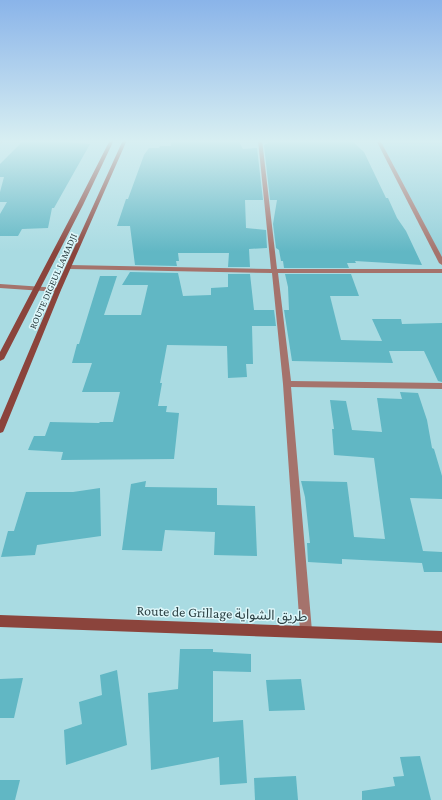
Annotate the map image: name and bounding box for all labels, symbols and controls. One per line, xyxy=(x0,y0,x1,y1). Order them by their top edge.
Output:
street label: ROUTE DIGEUL LAMADJI xyxy=(27,231,79,331)
street label: Route de Grillage طريق الشواية xyxy=(136,602,308,626)

